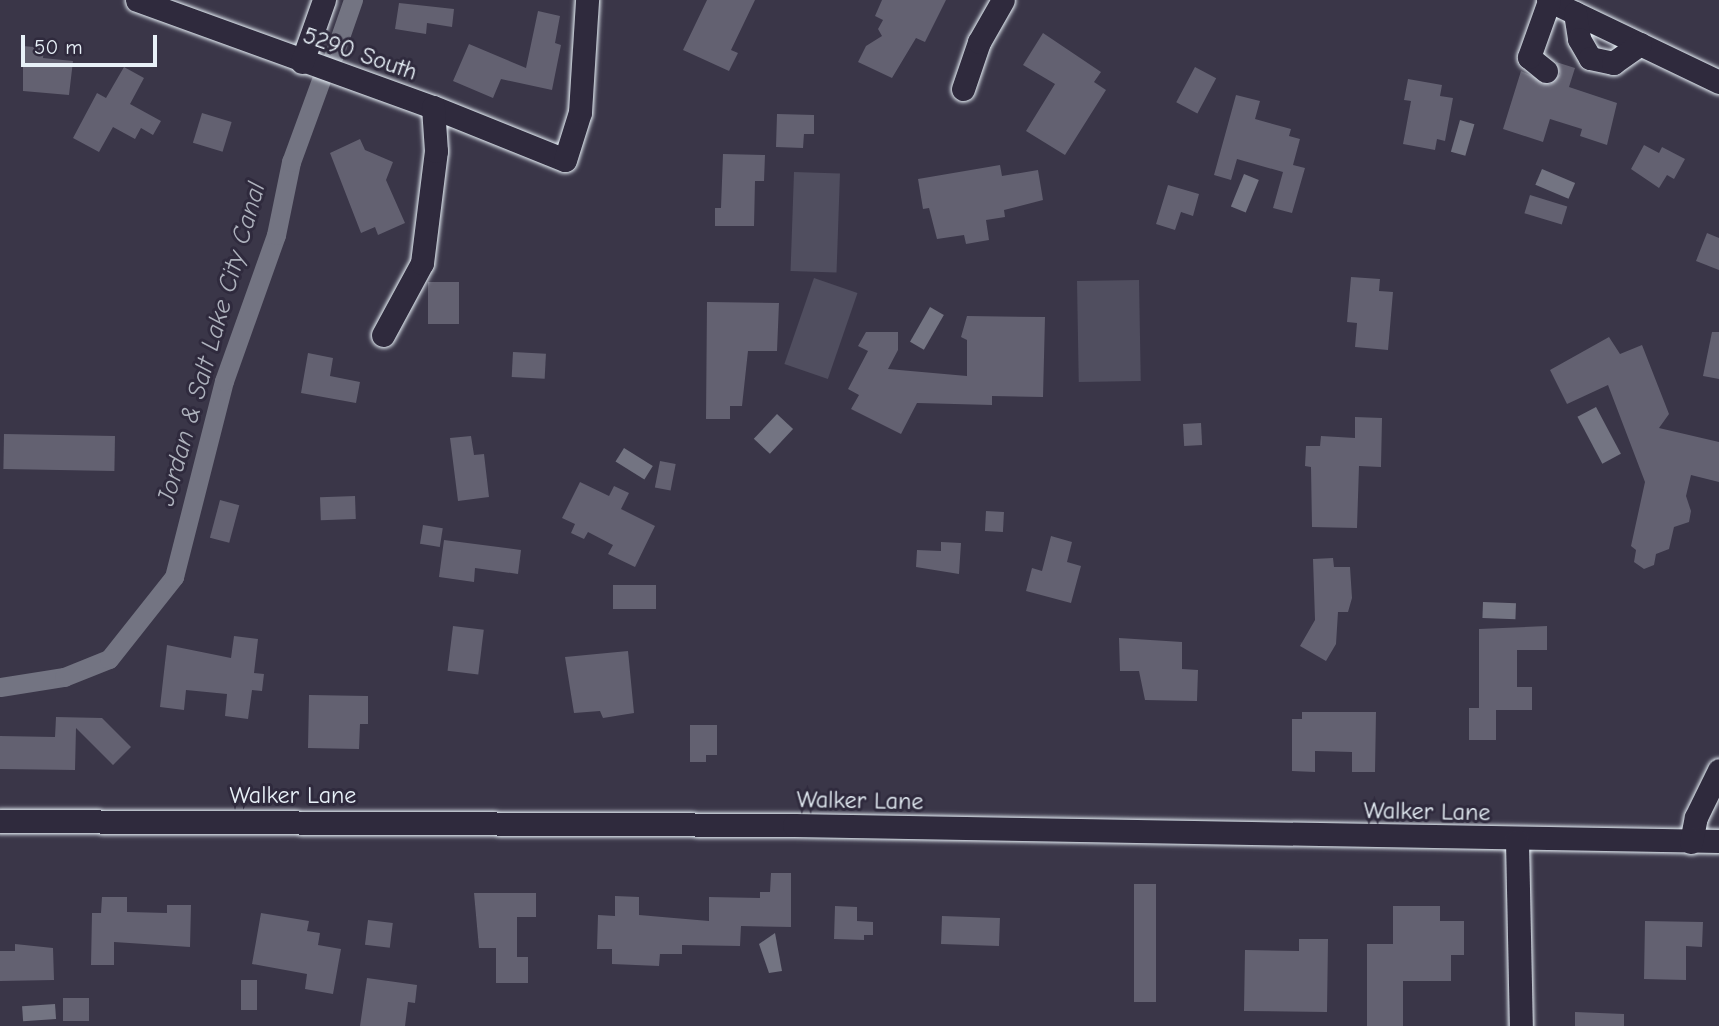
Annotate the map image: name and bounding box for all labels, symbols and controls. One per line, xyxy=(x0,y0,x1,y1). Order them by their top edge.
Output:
scale bar xyxy=(24,21,161,65)
street label: 5290 South xyxy=(299,21,421,87)
text: 50 m xyxy=(34,35,83,59)
water label: Jordan & Salt Lake City Canal xyxy=(151,179,273,509)
street label: Walker Lane xyxy=(230,782,356,810)
street label: Walker Lane xyxy=(796,785,924,817)
street label: Walker Lane xyxy=(1363,796,1491,828)

